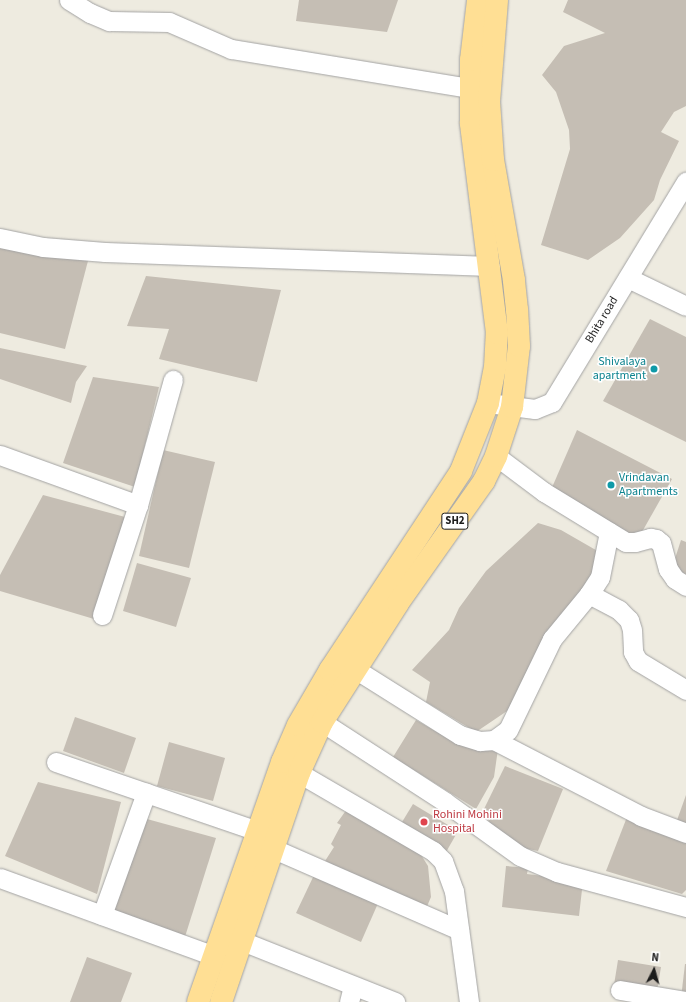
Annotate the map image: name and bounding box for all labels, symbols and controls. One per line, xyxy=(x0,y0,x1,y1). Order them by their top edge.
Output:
street label: Bhita road xyxy=(582,294,622,346)
place label: Shivalaya apartment xyxy=(593,355,646,383)
marker: Shivalaya apartment xyxy=(649,364,659,374)
place label: Vrindavan Apartments xyxy=(619,471,678,499)
marker: Vrindavan Apartments xyxy=(606,480,616,490)
road number: SH2 xyxy=(441,512,469,530)
place label: Rohini Mohini Hospital xyxy=(433,808,502,836)
marker: Rohini Mohini Hospital xyxy=(418,816,430,828)
north arrow xyxy=(634,950,674,990)
text: N xyxy=(651,950,660,965)

